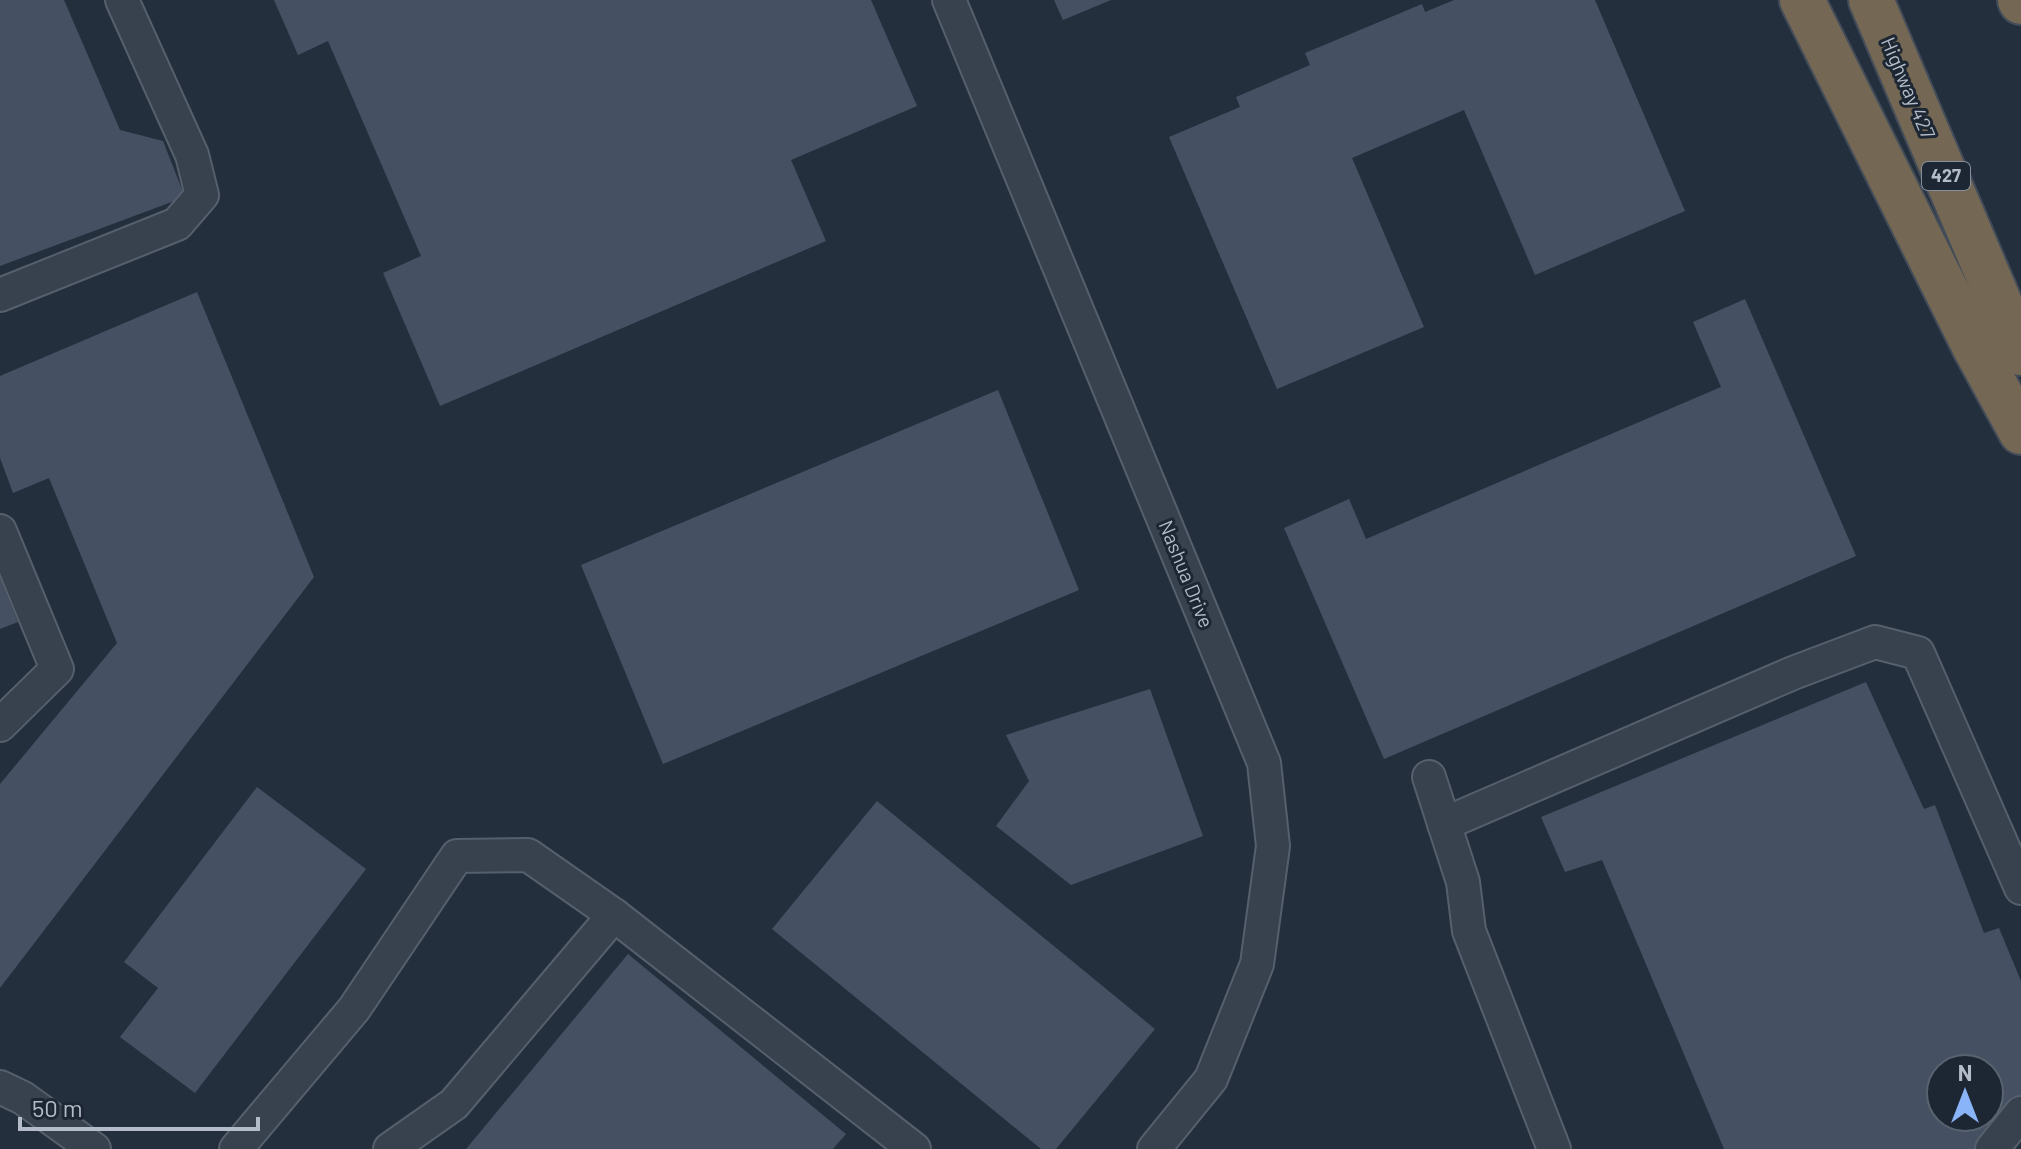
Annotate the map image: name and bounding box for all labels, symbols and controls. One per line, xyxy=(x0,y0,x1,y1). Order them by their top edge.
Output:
street label: Highway 427 xyxy=(1877,33,1941,143)
road number: 427 xyxy=(1922,162,1970,190)
street label: Nashua Drive xyxy=(1155,516,1219,631)
north arrow xyxy=(1925,1053,2005,1133)
text: N xyxy=(1958,1059,1972,1085)
scale bar xyxy=(20,1081,258,1131)
text: 50 m xyxy=(32,1093,83,1122)

